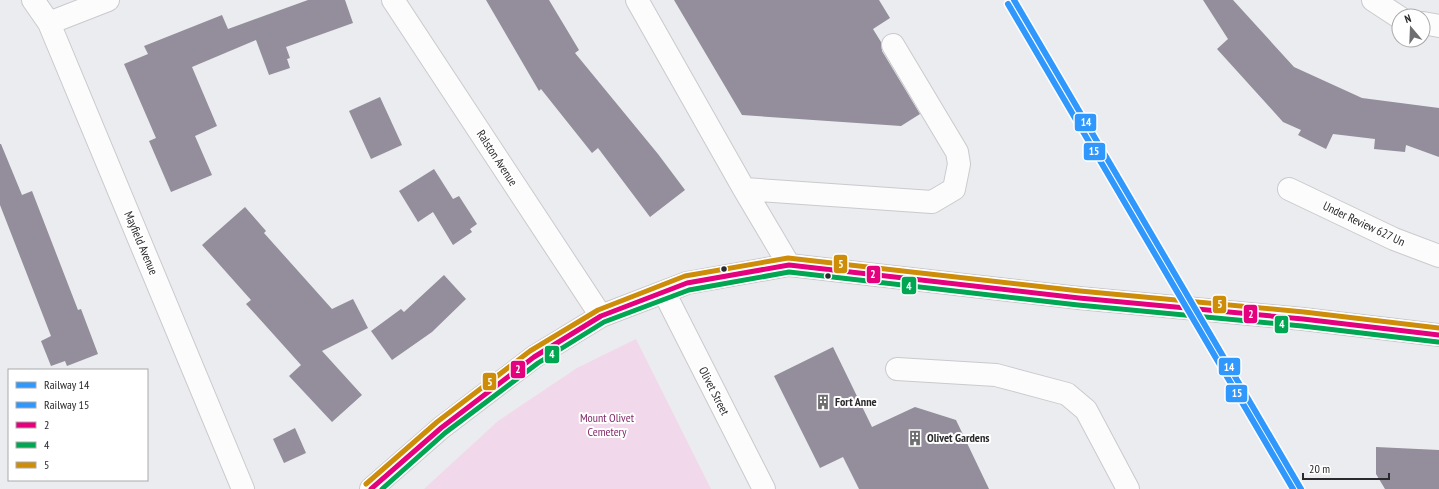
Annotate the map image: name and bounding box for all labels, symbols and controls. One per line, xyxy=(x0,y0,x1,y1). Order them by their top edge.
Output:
north arrow xyxy=(1391,8,1431,48)
text: N xyxy=(1403,11,1413,26)
line badge: 14 xyxy=(1074,113,1097,132)
text: 14 xyxy=(1081,115,1092,129)
street label: Ralston Avenue xyxy=(474,127,521,189)
line badge: 15 xyxy=(1083,142,1106,161)
text: 15 xyxy=(1089,144,1099,158)
street label: Under Review 627 Un xyxy=(1321,198,1408,249)
street label: Mayfield Avenue xyxy=(121,209,162,277)
line badge: 5 xyxy=(833,254,848,274)
text: 5 xyxy=(838,257,844,271)
unlabelled marker xyxy=(719,264,729,274)
line badge: 2 xyxy=(866,265,881,284)
text: 2 xyxy=(870,267,876,281)
unlabelled marker xyxy=(823,271,833,281)
line badge: 4 xyxy=(901,276,917,295)
text: 4 xyxy=(906,279,912,293)
line badge: 5 xyxy=(1212,295,1227,314)
text: 5 xyxy=(1217,297,1223,311)
line badge: 2 xyxy=(1243,304,1258,324)
text: 2 xyxy=(1248,307,1254,321)
line badge: 4 xyxy=(1274,315,1289,334)
text: 4 xyxy=(1279,317,1285,331)
line badge: 4 xyxy=(544,345,560,364)
text: 4 xyxy=(549,347,555,361)
line badge: 14 xyxy=(1218,357,1241,376)
line badge: 2 xyxy=(510,360,526,379)
text: 14 xyxy=(1224,360,1235,374)
text: 2 xyxy=(515,362,521,376)
street label: Olivet Street xyxy=(696,364,733,418)
legend xyxy=(8,369,148,481)
line badge: 5 xyxy=(482,372,497,391)
text: 5 xyxy=(487,375,493,389)
text: Railway 14 xyxy=(44,377,90,392)
line badge: 15 xyxy=(1225,384,1248,403)
text: 15 xyxy=(1232,386,1242,400)
building icon: Fort Anne xyxy=(814,393,832,411)
place label: Fort Anne xyxy=(835,394,877,409)
text: Railway 15 xyxy=(44,397,89,412)
park label: Mount Olivet Cemetery xyxy=(580,410,635,439)
text: 2 xyxy=(44,417,49,432)
building icon: Olivet Gardens xyxy=(906,429,924,447)
place label: Olivet Gardens xyxy=(927,430,989,445)
text: 4 xyxy=(44,437,50,452)
scale bar xyxy=(1303,455,1389,481)
text: 5 xyxy=(44,457,49,472)
text: 20 m xyxy=(1309,461,1330,476)

